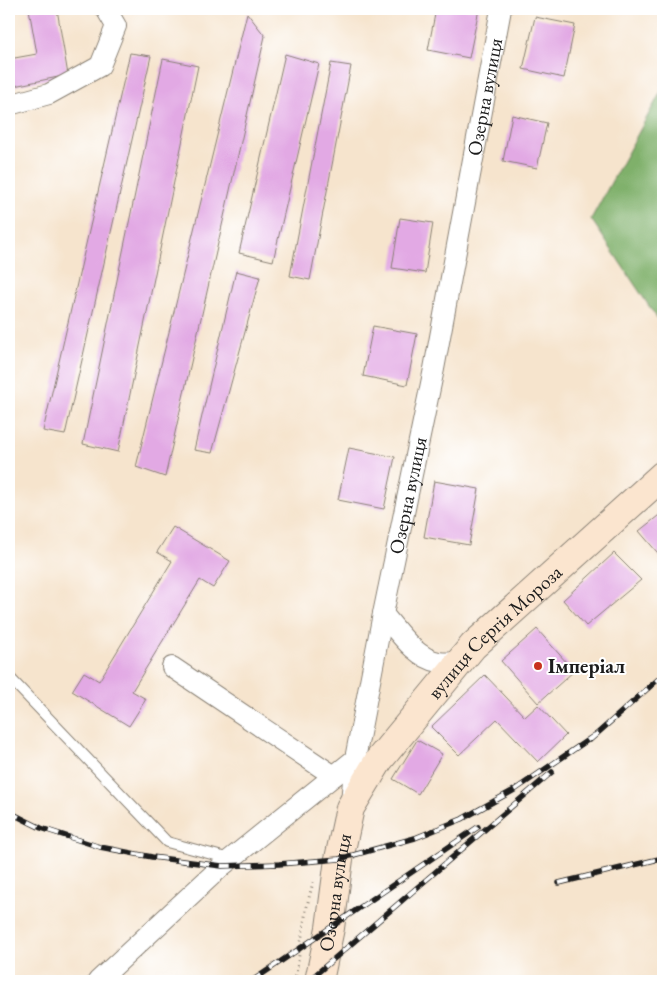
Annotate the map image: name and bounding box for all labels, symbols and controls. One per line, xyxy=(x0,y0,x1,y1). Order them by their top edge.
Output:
street label: Озерна вулиця xyxy=(461,36,508,158)
street label: Озерна вулиця xyxy=(383,434,433,556)
street label: вулиця Сергія Мороза xyxy=(422,559,568,704)
place label: Імперіал xyxy=(548,653,625,679)
marker: Імперіал xyxy=(532,660,544,672)
street label: Озерна вулиця xyxy=(312,831,357,954)

